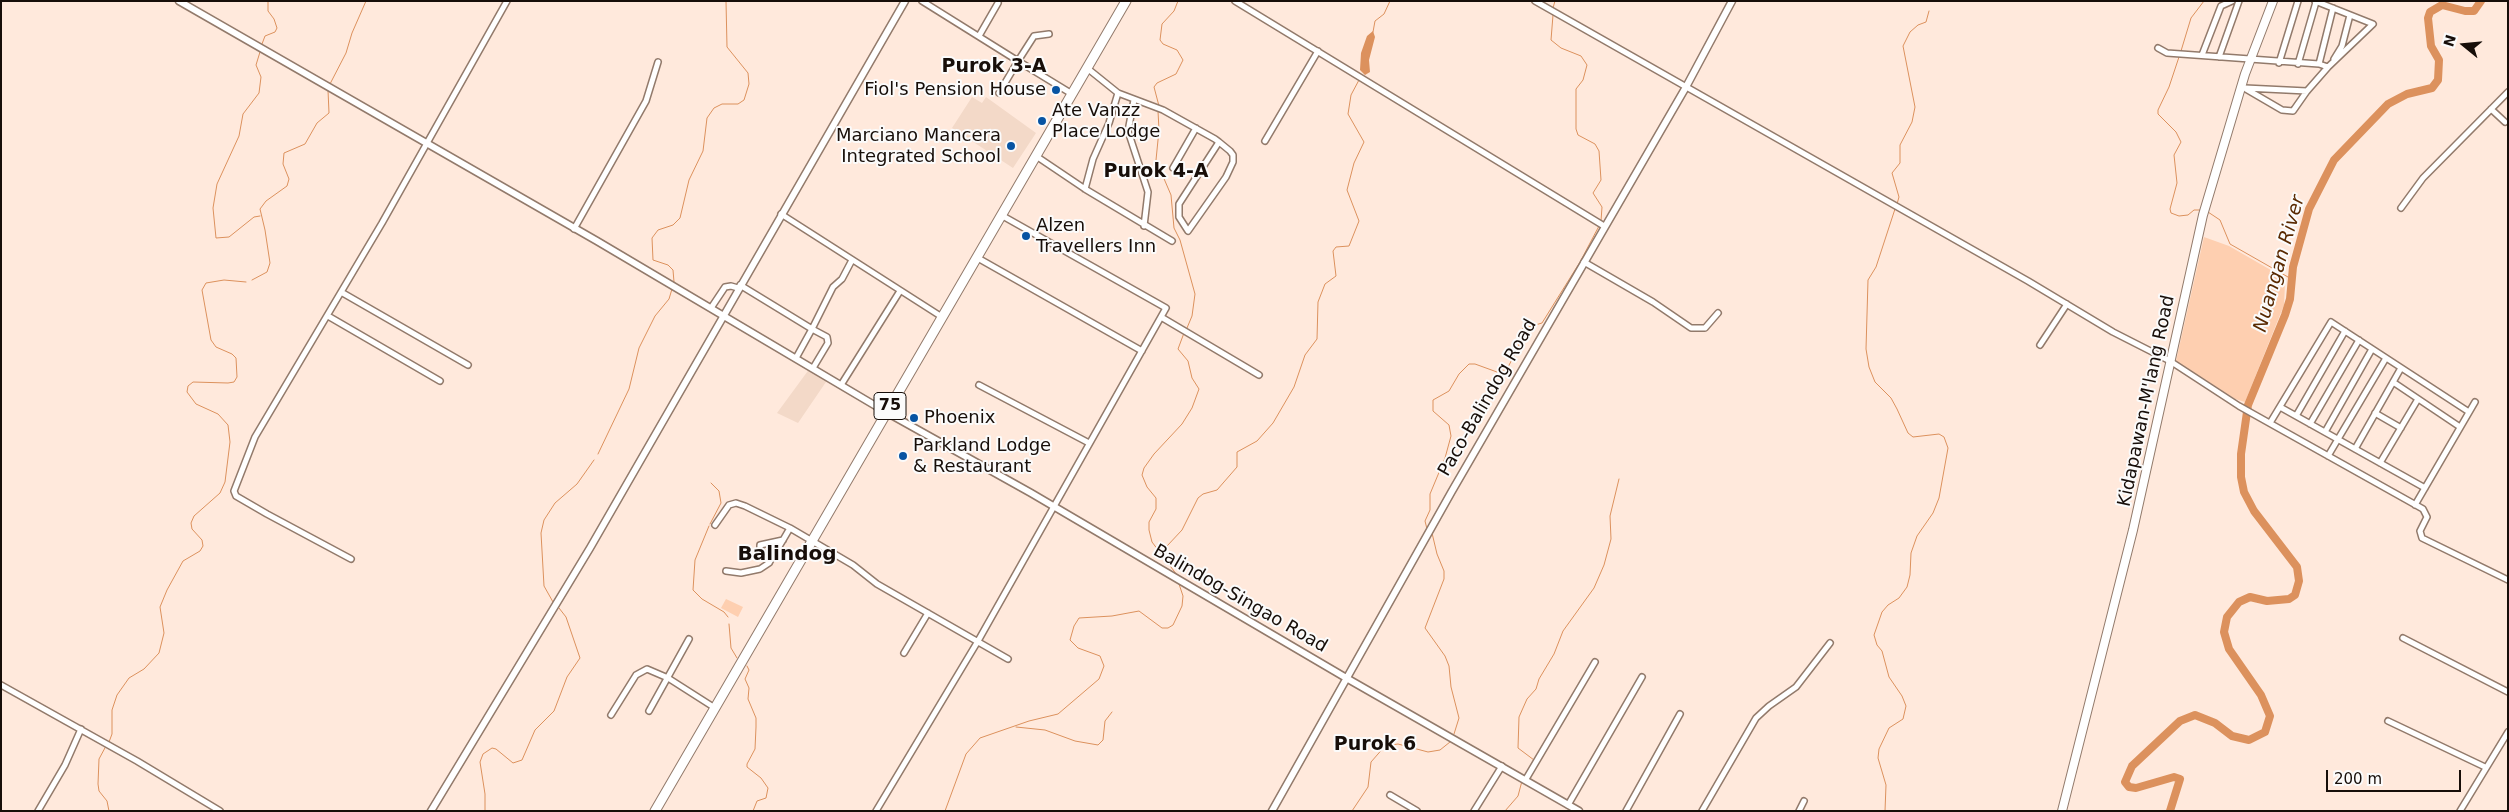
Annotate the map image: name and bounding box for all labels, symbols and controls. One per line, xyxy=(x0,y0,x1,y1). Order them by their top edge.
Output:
north arrow xyxy=(2439,20,2489,70)
text: N xyxy=(2440,33,2459,49)
district label: Purok 3-A xyxy=(942,56,1046,78)
place label: Fiol's Pension House xyxy=(864,79,1046,101)
marker: Fiol's Pension House xyxy=(1050,84,1062,96)
place label: Ate Vanzz Place Lodge xyxy=(1052,100,1160,142)
marker: Ate Vanzz Place Lodge xyxy=(1036,115,1048,127)
place label: Marciano Mancera Integrated School xyxy=(836,125,1001,168)
marker: Marciano Mancera Integrated School xyxy=(1005,140,1017,152)
district label: Purok 4-A xyxy=(1104,161,1208,183)
water label: Nuangan River xyxy=(2250,193,2310,335)
place label: Alzen Travellers Inn xyxy=(1036,215,1156,258)
marker: Alzen Travellers Inn xyxy=(1020,230,1032,242)
street label: Kidapawan-M'lang Road xyxy=(2114,293,2180,509)
street label: Paco-Balindog Road xyxy=(1434,316,1542,480)
road number: 75 xyxy=(874,392,906,420)
place label: Phoenix xyxy=(924,407,995,429)
marker: Phoenix xyxy=(908,412,920,424)
place label: Parkland Lodge & Restaurant xyxy=(913,435,1051,478)
marker: Parkland Lodge & Restaurant xyxy=(897,450,909,462)
street label: Balindog-Singao Road xyxy=(1149,540,1331,658)
district label: Balindog xyxy=(737,543,837,567)
district label: Purok 6 xyxy=(1334,734,1416,756)
scale bar xyxy=(2329,760,2464,792)
text: 200 m xyxy=(2334,770,2382,788)

